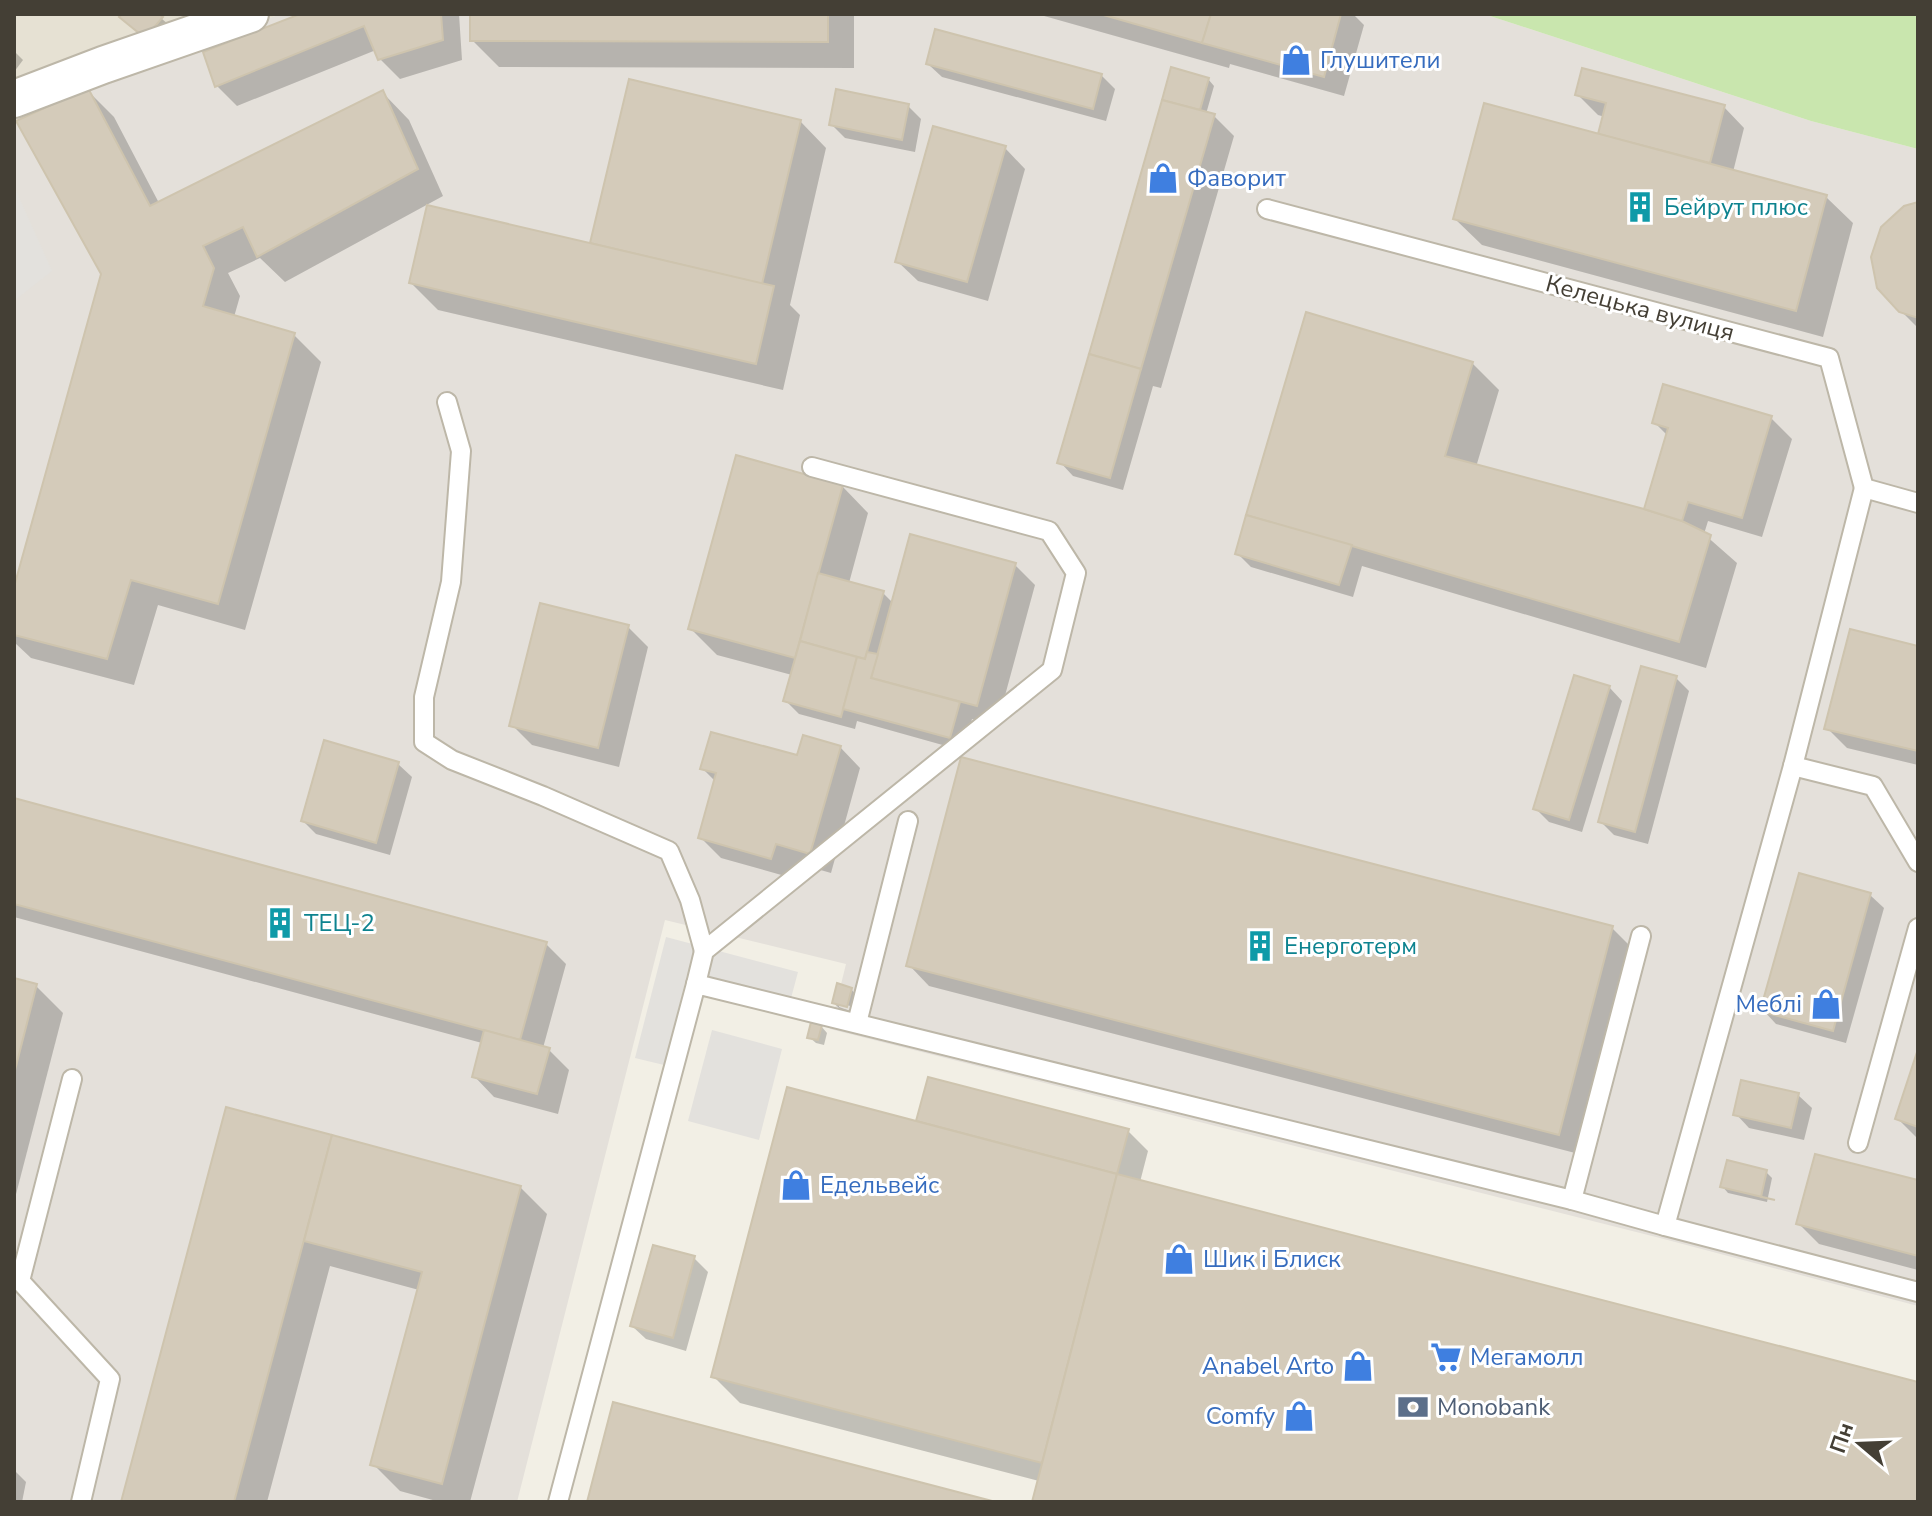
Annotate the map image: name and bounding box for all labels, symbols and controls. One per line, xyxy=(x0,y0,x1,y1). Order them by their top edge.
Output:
shop icon: Глушители xyxy=(1279,43,1313,77)
place label: Глушители xyxy=(1320,44,1441,76)
shop icon: Фаворит xyxy=(1146,161,1180,195)
place label: Фаворит xyxy=(1187,162,1286,194)
building icon: Бейрут плюс xyxy=(1623,190,1657,224)
place label: Бейрут плюс xyxy=(1664,191,1808,223)
street label: Келецька вулиця xyxy=(1542,267,1738,349)
building icon: ТЕЦ-2 xyxy=(263,906,297,940)
place label: ТЕЦ-2 xyxy=(304,907,375,939)
building icon: Енерготерм xyxy=(1243,929,1277,963)
place label: Енерготерм xyxy=(1284,930,1417,962)
shop icon: Меблі xyxy=(1809,987,1843,1021)
place label: Меблі xyxy=(1736,988,1802,1020)
shop icon: Едельвейс xyxy=(779,1168,813,1202)
place label: Едельвейс xyxy=(820,1169,939,1201)
shop icon: Шик і Блиск xyxy=(1162,1242,1196,1276)
place label: Шик і Блиск xyxy=(1203,1243,1341,1275)
supermarket icon: Мегамолл xyxy=(1429,1340,1463,1374)
place label: Мегамолл xyxy=(1470,1341,1584,1373)
shop icon: Anabel Arto xyxy=(1341,1349,1375,1383)
place label: Anabel Arto xyxy=(1202,1350,1334,1382)
bank icon: Monobank xyxy=(1396,1390,1430,1424)
place label: Monobank xyxy=(1437,1391,1551,1423)
shop icon: Comfy xyxy=(1282,1399,1316,1433)
place label: Comfy xyxy=(1206,1400,1276,1432)
north arrow xyxy=(1820,1404,1900,1484)
text: Пн xyxy=(1823,1419,1861,1457)

